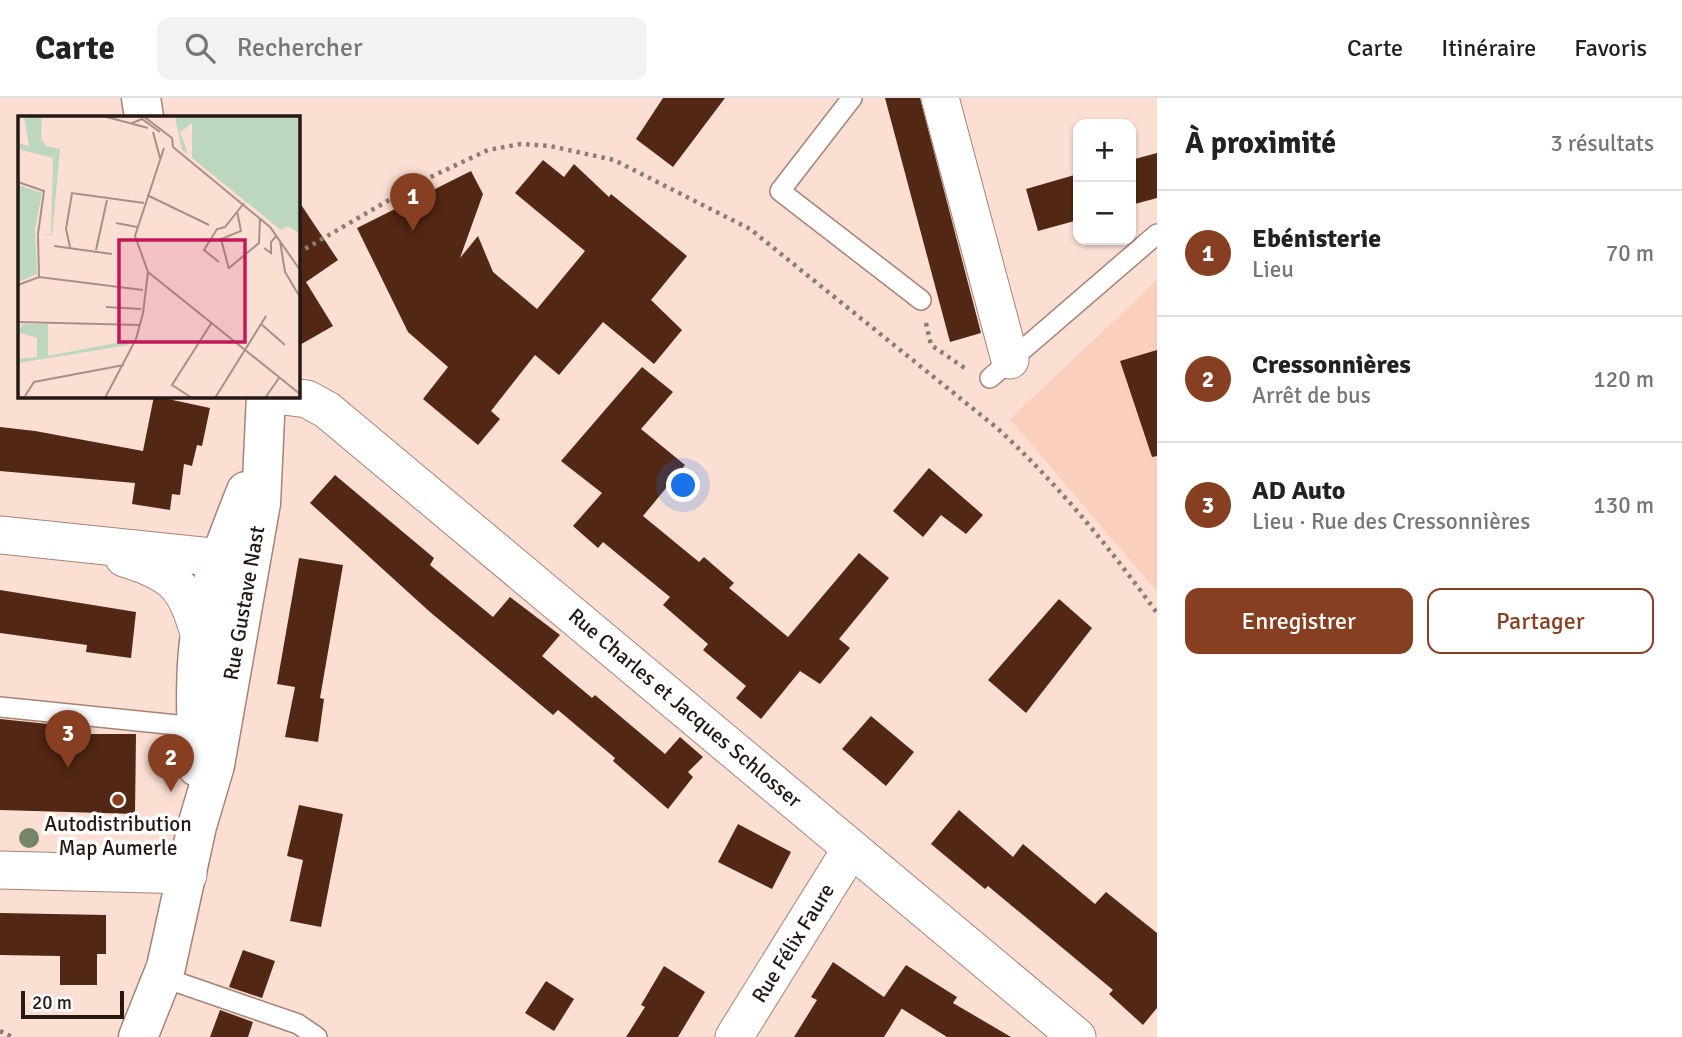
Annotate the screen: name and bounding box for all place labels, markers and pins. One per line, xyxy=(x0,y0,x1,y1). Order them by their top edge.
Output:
pin: 1 xyxy=(390,173,436,231)
pin: 3 xyxy=(45,710,91,768)
pin: 2 xyxy=(148,734,194,792)
marker: Autodistribution Map Aumerle xyxy=(110,792,126,808)
place label: Autodistribution Map Aumerle xyxy=(44,811,192,861)

